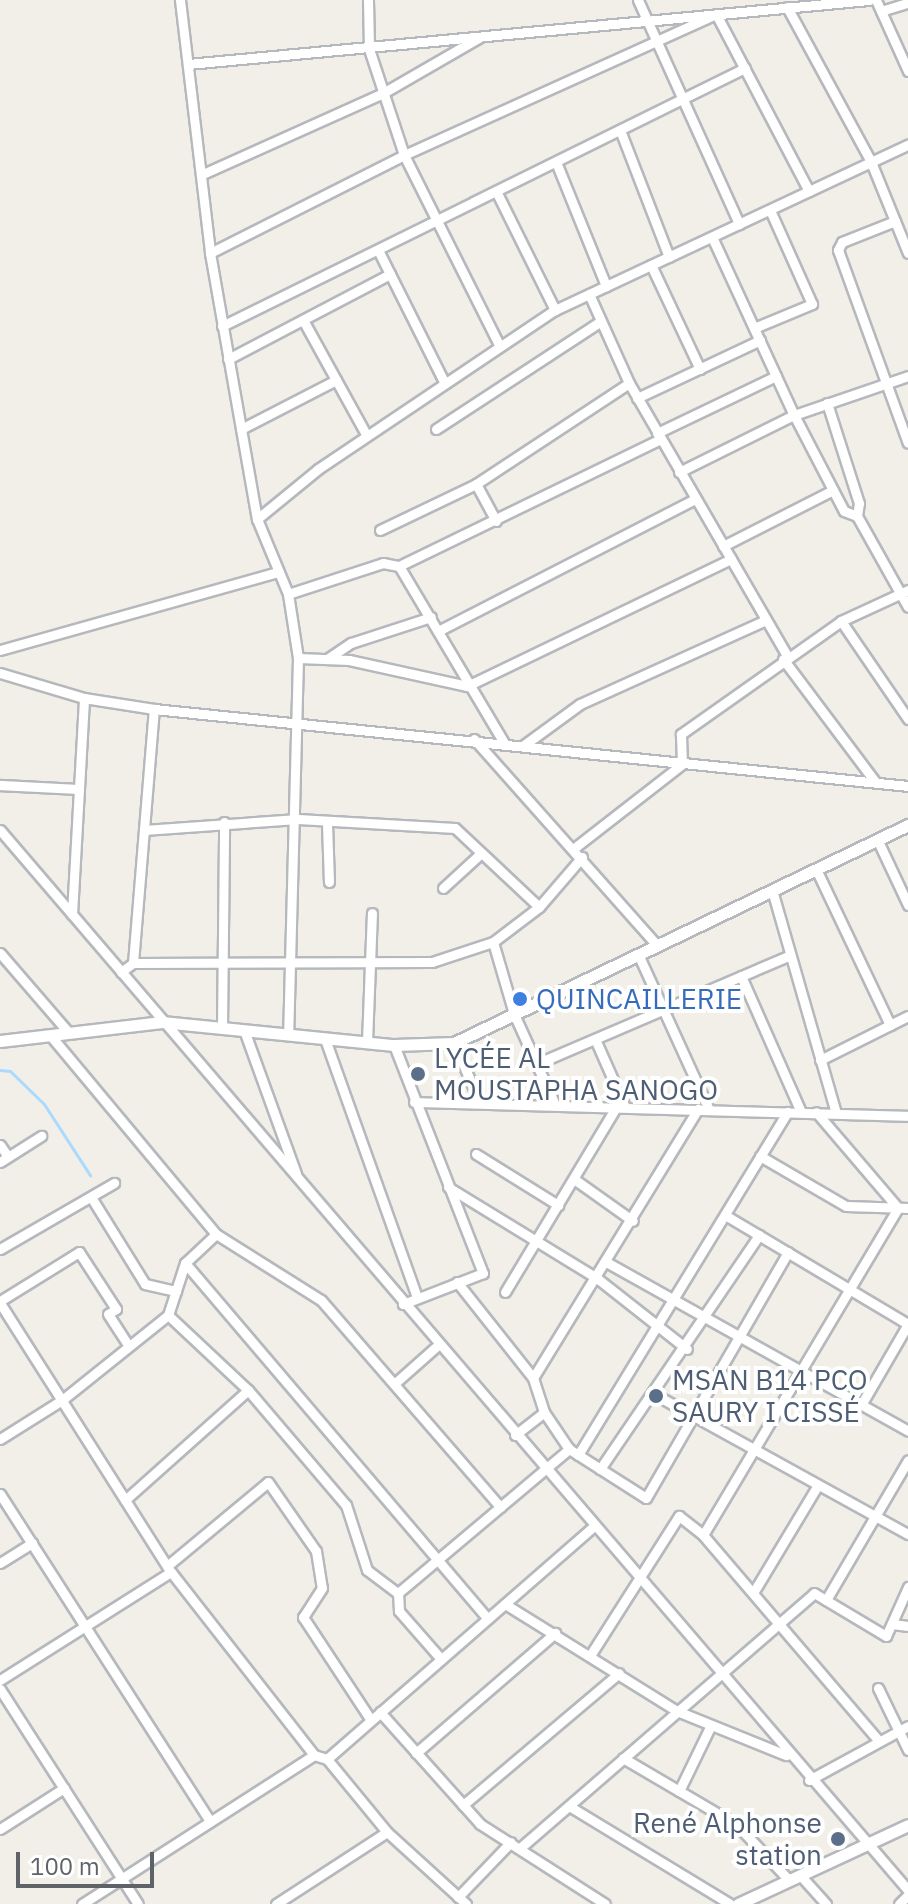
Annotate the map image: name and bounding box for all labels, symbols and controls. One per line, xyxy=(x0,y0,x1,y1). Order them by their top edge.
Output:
place label: QUINCAILLERIE xyxy=(536,982,742,1016)
marker: QUINCAILLERIE xyxy=(511,990,529,1008)
place label: LYCÉE AL MOUSTAPHA SANOGO xyxy=(434,1041,718,1107)
marker: LYCÉE AL MOUSTAPHA SANOGO xyxy=(409,1065,427,1083)
place label: MSAN B14 PCO SAURY I CISSÉ xyxy=(672,1363,868,1429)
marker: MSAN B14 PCO SAURY I CISSÉ xyxy=(647,1387,665,1405)
place label: René Alphonse station xyxy=(633,1806,822,1872)
marker: René Alphonse station xyxy=(829,1830,847,1848)
scale bar xyxy=(20,1836,158,1886)
text: 100 m xyxy=(30,1850,100,1882)

